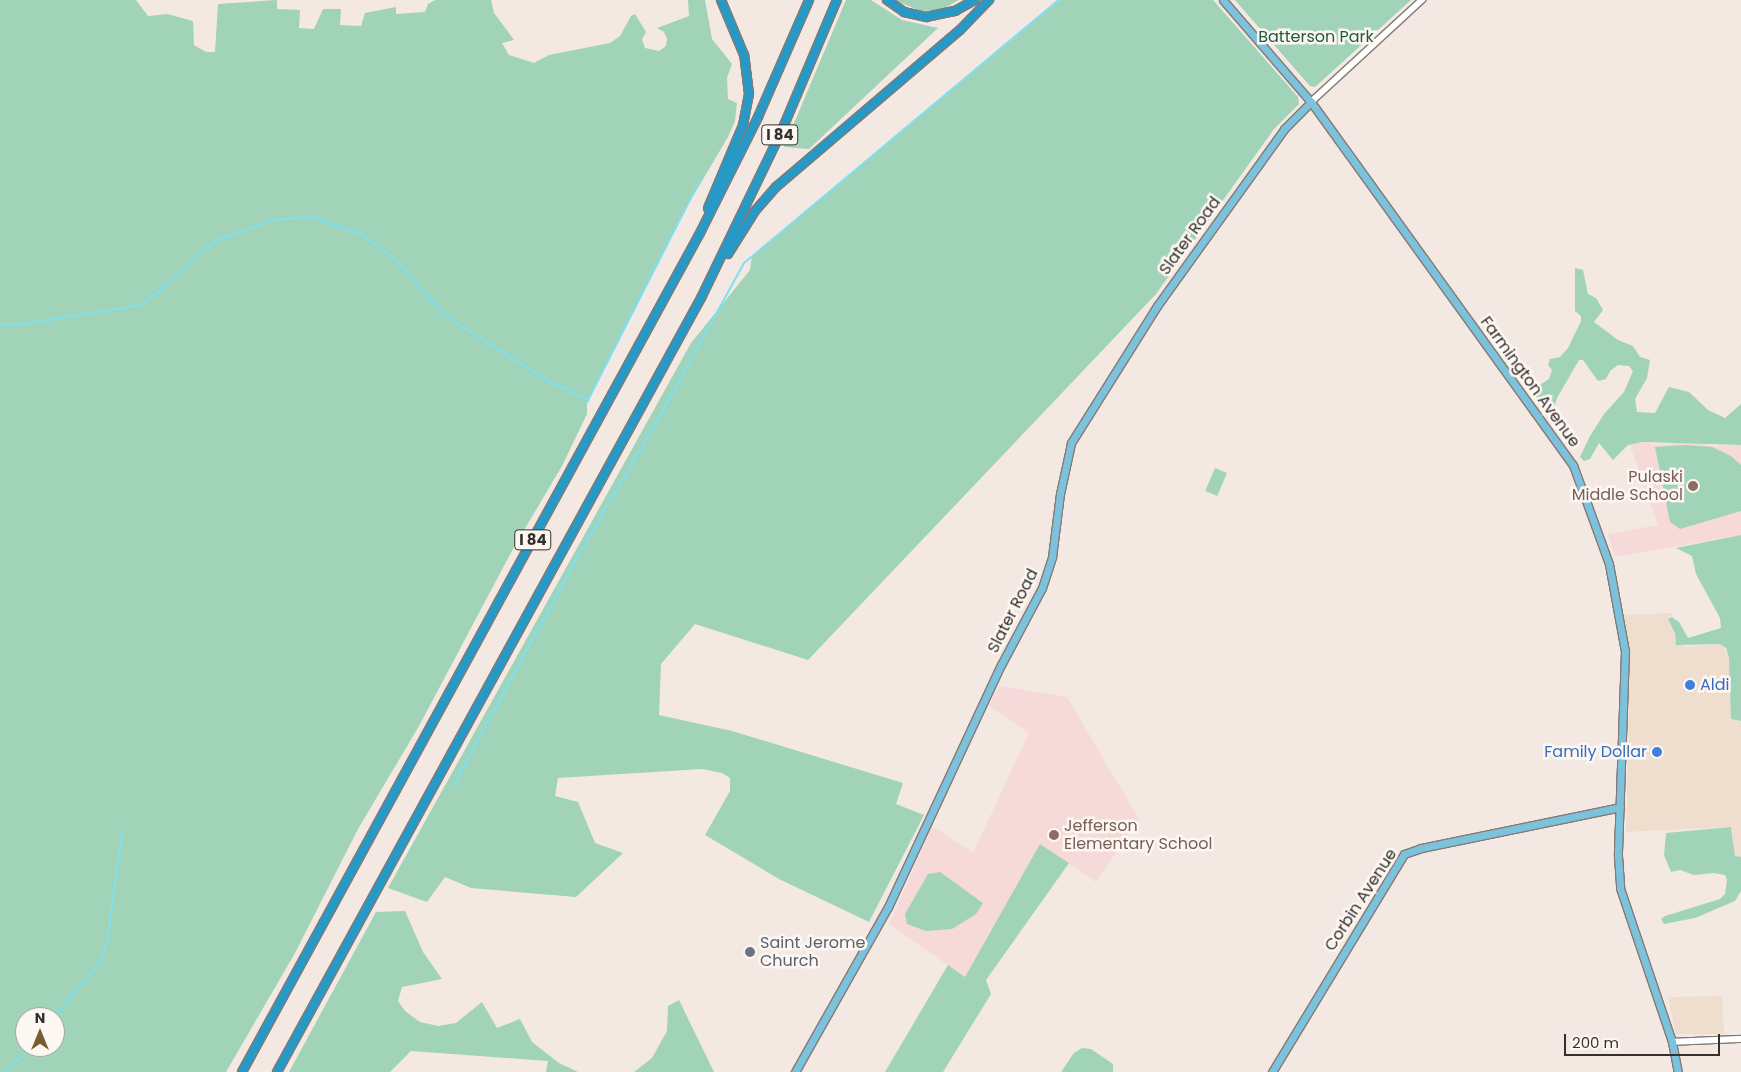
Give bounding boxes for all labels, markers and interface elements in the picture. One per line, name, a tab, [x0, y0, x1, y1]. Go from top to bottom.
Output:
park label: Batterson Park	[1258, 27, 1374, 47]
road number: I 84	[761, 122, 799, 148]
street label: Slater Road	[1155, 193, 1225, 279]
street label: Farmington Avenue	[1476, 313, 1584, 451]
place label: Pulaski Middle School	[1572, 467, 1683, 505]
marker: Pulaski Middle School	[1687, 480, 1699, 492]
road number: I 84	[514, 528, 552, 552]
street label: Slater Road	[984, 566, 1042, 656]
place label: Aldi	[1700, 675, 1729, 695]
marker: Aldi	[1684, 679, 1696, 691]
place label: Family Dollar	[1544, 742, 1647, 762]
marker: Family Dollar	[1651, 746, 1663, 758]
place label: Jefferson Elementary School	[1064, 816, 1212, 854]
marker: Jefferson Elementary School	[1048, 829, 1060, 841]
street label: Corbin Avenue	[1321, 845, 1401, 955]
place label: Saint Jerome Church	[760, 933, 865, 971]
marker: Saint Jerome Church	[744, 946, 756, 958]
north arrow	[15, 1007, 65, 1057]
text: N	[35, 1008, 45, 1028]
scale bar	[1566, 1024, 1722, 1056]
text: 200 m	[1572, 1032, 1619, 1053]

